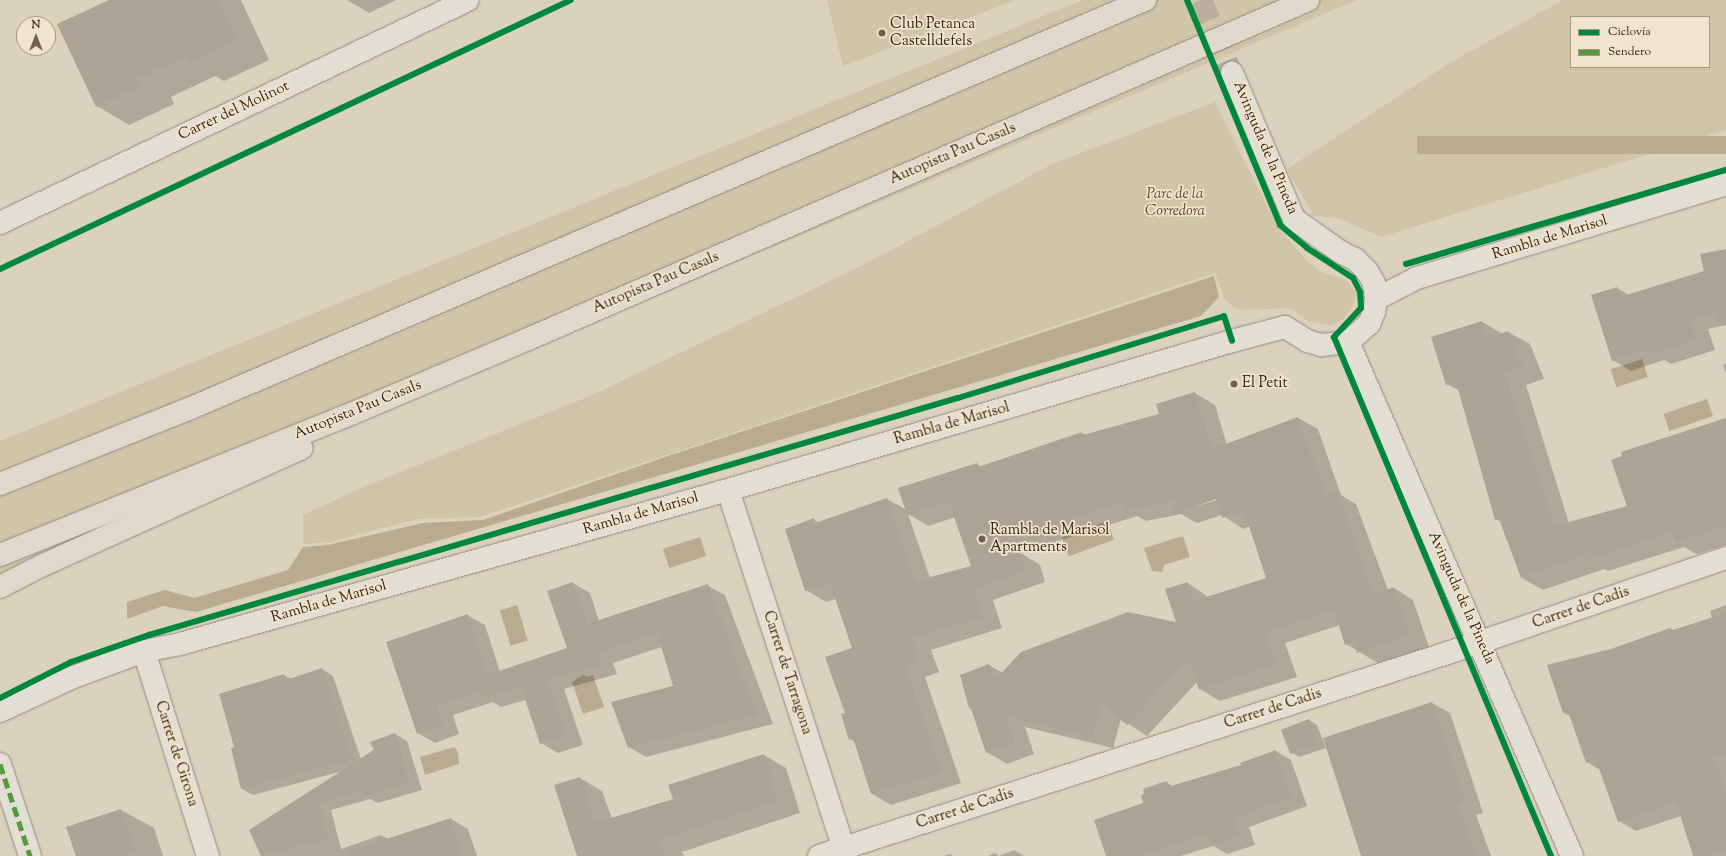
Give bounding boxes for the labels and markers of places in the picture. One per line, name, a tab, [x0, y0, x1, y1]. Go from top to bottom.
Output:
place label: Club Petanca Castelldefels	[890, 15, 975, 50]
marker: Club Petanca Castelldefels	[877, 28, 887, 38]
place label: El Petit	[1242, 375, 1288, 393]
marker: El Petit	[1229, 379, 1239, 389]
place label: Rambla de Marisol Apartments	[990, 521, 1109, 556]
marker: Rambla de Marisol Apartments	[977, 534, 987, 544]

